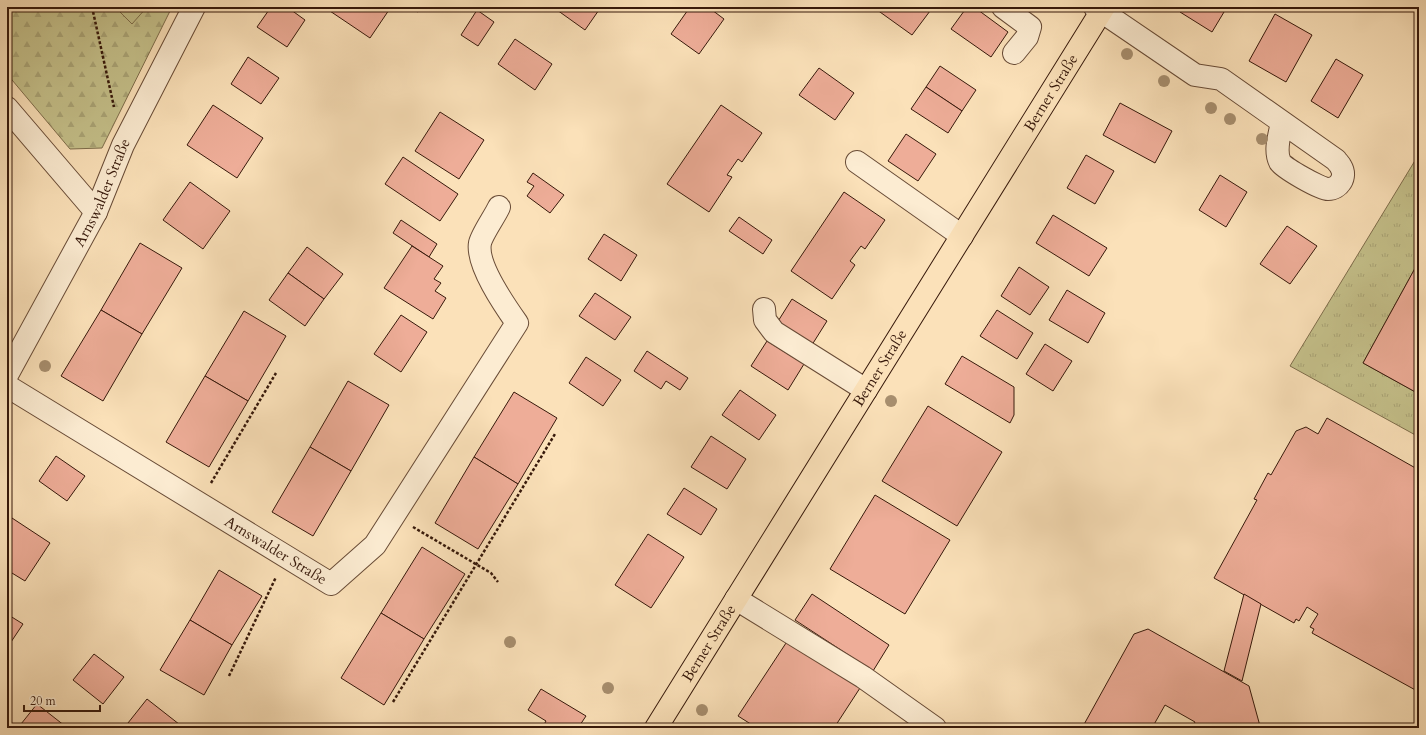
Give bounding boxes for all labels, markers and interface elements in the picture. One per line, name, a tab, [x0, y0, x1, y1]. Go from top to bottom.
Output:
street label: Berner Straße	[1019, 50, 1082, 135]
street label: Arnswalder Straße	[69, 135, 135, 250]
street label: Berner Straße	[848, 325, 911, 410]
street label: Arnswalder Straße	[221, 511, 331, 589]
street label: Berner Straße	[677, 601, 740, 685]
scale bar	[24, 687, 100, 713]
text: 20 m	[30, 693, 57, 709]

